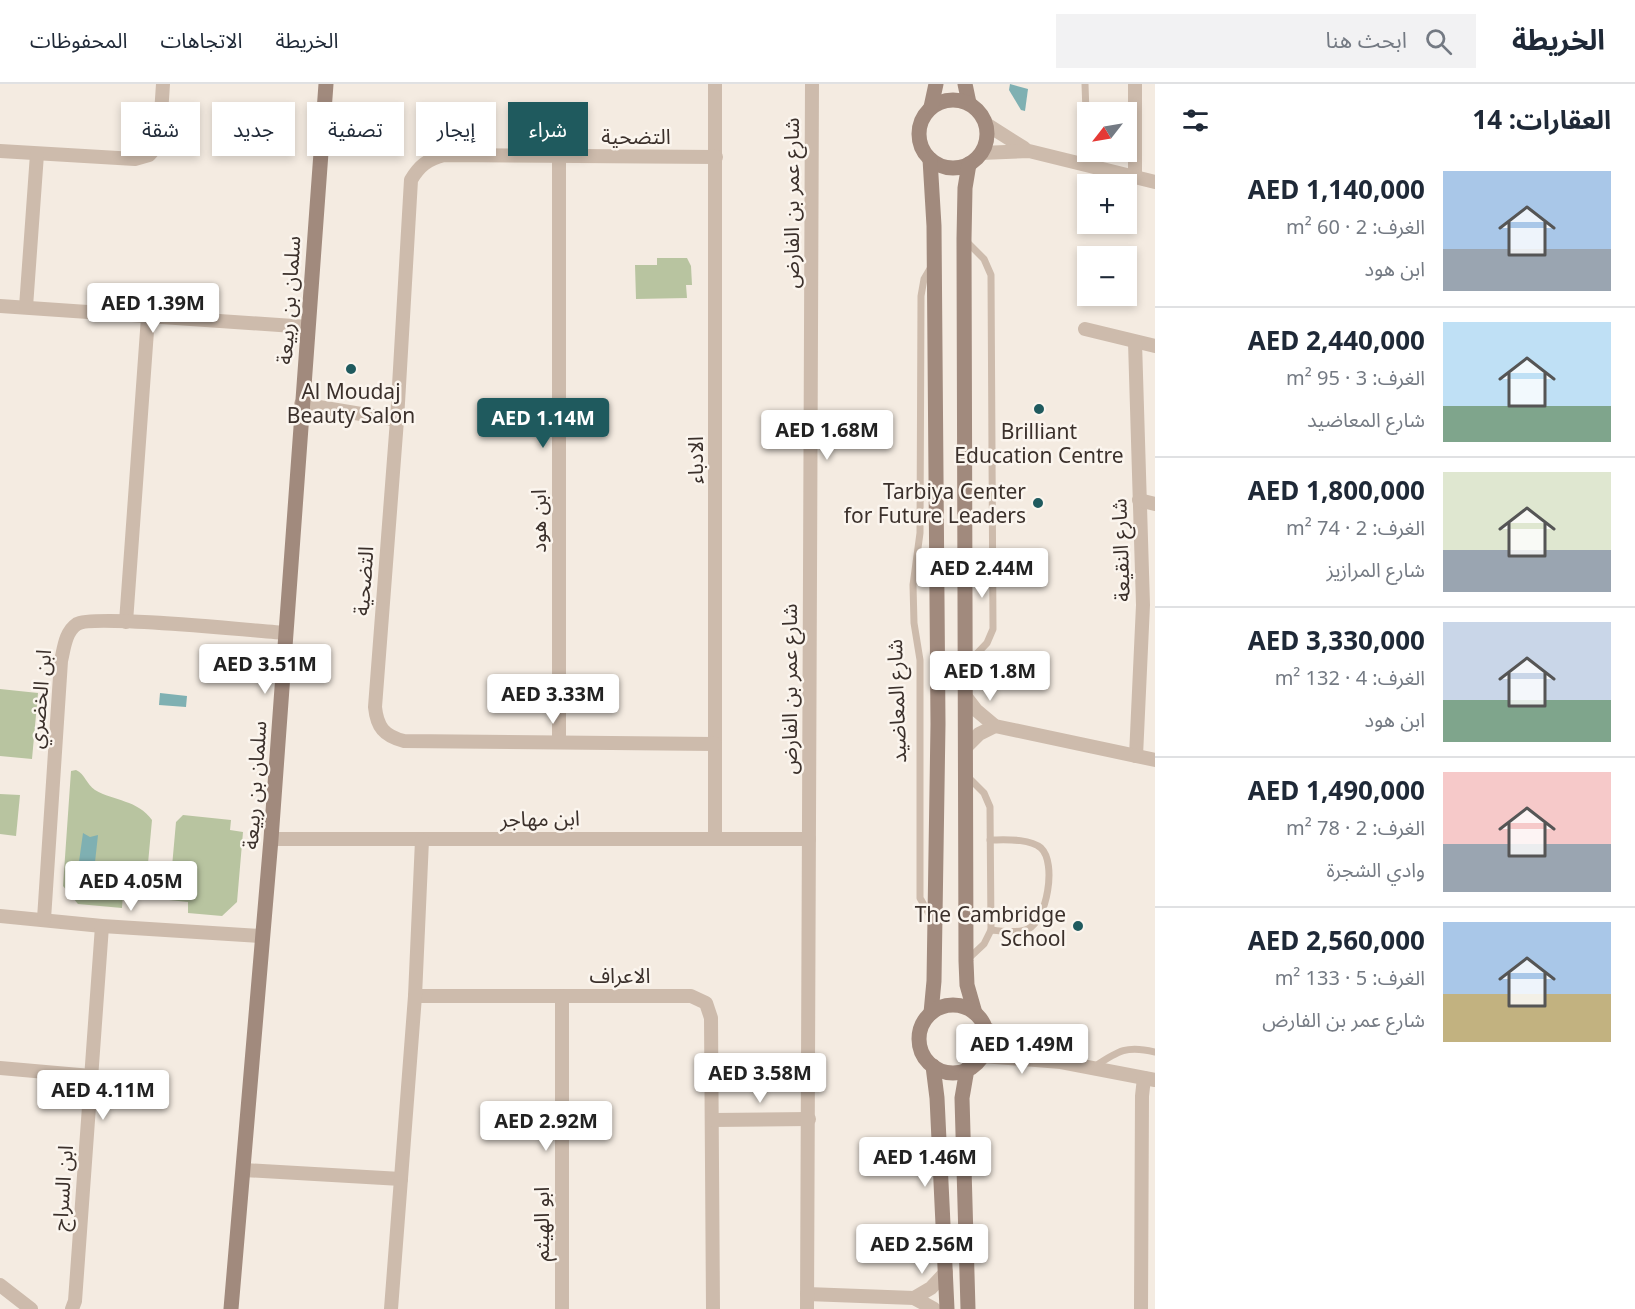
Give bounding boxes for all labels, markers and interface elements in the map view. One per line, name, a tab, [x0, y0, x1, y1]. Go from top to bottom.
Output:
search box	[1056, 14, 1476, 68]
text: الخريطة	[1512, 20, 1605, 58]
text: ابحث هنا	[1325, 24, 1407, 54]
icon: search	[1422, 25, 1455, 58]
text: المحفوظات	[30, 26, 127, 54]
text: الاتجاهات	[160, 26, 242, 54]
text: الخريطة	[275, 26, 338, 54]
text: العقارات: 14	[1472, 101, 1611, 137]
chip: شقة	[121, 102, 200, 156]
chip: جديد	[212, 102, 295, 156]
chip: تصفية	[307, 102, 404, 156]
chip: إيجار	[416, 102, 496, 156]
chip: شراء	[508, 102, 588, 156]
north arrow	[1077, 102, 1137, 162]
map controls	[1077, 102, 1137, 306]
icon: filters	[1179, 104, 1212, 137]
street label: شارع عمر بن الفارض	[777, 118, 807, 288]
street label: التضحية	[601, 122, 671, 150]
text: AED 1,140,000	[1248, 171, 1425, 207]
button: +	[1077, 174, 1137, 234]
icon: home	[1491, 195, 1563, 267]
text: الغرف: 2 · 60 m²	[1286, 213, 1425, 240]
street label: سلمان بن ربيعة	[270, 235, 306, 365]
button: −	[1077, 246, 1137, 306]
text: ابن هود	[1365, 255, 1425, 282]
pin: AED 1.39M	[84, 283, 222, 334]
text: AED 1.39M	[101, 289, 205, 316]
text: AED 2,440,000	[1248, 322, 1425, 358]
icon: home	[1491, 346, 1563, 418]
marker: Al Moudaj Beauty Salon	[344, 362, 358, 376]
text: الغرف: 3 · 95 m²	[1286, 364, 1425, 391]
place label: Al Moudaj Beauty Salon	[287, 377, 415, 429]
pin: AED 1.14M	[474, 398, 612, 449]
marker: Brilliant Education Centre	[1032, 402, 1046, 416]
text: AED 1.14M	[491, 404, 595, 431]
text: شارع المعاضيد	[1307, 406, 1425, 433]
pin: AED 1.68M	[758, 410, 896, 461]
text: AED 1.68M	[775, 416, 879, 443]
place label: Brilliant Education Centre	[954, 417, 1124, 469]
street label: الادباء	[681, 436, 709, 484]
text: AED 1,800,000	[1248, 472, 1425, 508]
place label: Tarbiya Center for Future Leaders	[844, 477, 1026, 529]
street label: ابن هود	[524, 489, 552, 553]
marker: Tarbiya Center for Future Leaders	[1031, 496, 1045, 510]
icon: home	[1491, 496, 1563, 568]
street label: شارع النقيعة	[1104, 498, 1138, 602]
text: الغرف: 2 · 74 m²	[1286, 514, 1425, 541]
street label: التضحية	[347, 545, 379, 617]
pin: AED 2.44M	[913, 548, 1051, 599]
text: AED 2.44M	[930, 554, 1034, 581]
text: شارع المرازيز	[1326, 556, 1425, 583]
street label: شارع عمر بن الفارض	[775, 604, 805, 774]
text: AED 3,330,000	[1248, 622, 1425, 658]
street label: شارع المعاضيد	[880, 638, 914, 763]
pin: AED 3.51M	[196, 644, 334, 695]
icon: home	[1491, 646, 1563, 718]
street label: ابن الخضري	[21, 648, 60, 750]
text: AED 3.51M	[213, 650, 317, 677]
pin: AED 1.8M	[928, 651, 1052, 702]
text: AED 1.8M	[944, 657, 1036, 684]
text: الغرف: 4 · 132 m²	[1275, 664, 1425, 691]
pin: AED 3.33M	[484, 674, 622, 725]
text: AED 3.33M	[501, 680, 605, 707]
text: ابن هود	[1365, 706, 1425, 733]
street label: سلمان بن ربيعة	[236, 720, 272, 850]
text: AED 1,490,000	[1248, 772, 1425, 808]
icon: home	[1491, 796, 1563, 868]
street label: ابن مهاجر	[499, 803, 580, 833]
text: الغرف: 2 · 78 m²	[1286, 814, 1425, 841]
text: وادي الشجرة	[1326, 856, 1425, 883]
pin: AED 4.05M	[62, 861, 200, 912]
text: AED 4.05M	[79, 867, 183, 894]
place label: The Cambridge School	[915, 900, 1066, 952]
marker: The Cambridge School	[1071, 919, 1085, 933]
text: AED 2,560,000	[1248, 922, 1425, 958]
icon: home	[1491, 946, 1563, 1018]
street label: الاعراف	[589, 961, 651, 989]
text: الغرف: 5 · 133 m²	[1275, 964, 1425, 991]
text: شارع عمر بن الفارض	[1262, 1006, 1425, 1033]
pin: AED 1.49M	[953, 1024, 1091, 1075]
text: AED 1.49M	[970, 1030, 1074, 1057]
pin: AED 3.58M	[691, 1053, 829, 1104]
text: AED 3.58M	[708, 1059, 812, 1086]
pin: AED 4.11M	[34, 1070, 172, 1121]
text: AED 4.11M	[51, 1076, 155, 1103]
pin: AED 2.92M	[477, 1101, 615, 1152]
text: AED 2.92M	[494, 1107, 598, 1134]
pin: AED 1.46M	[856, 1137, 994, 1188]
text: AED 1.46M	[873, 1143, 977, 1170]
street label: ابن السراج	[45, 1144, 81, 1232]
street label: ابو الهيثم	[527, 1187, 557, 1261]
pin: AED 2.56M	[853, 1224, 991, 1275]
text: AED 2.56M	[870, 1230, 974, 1257]

